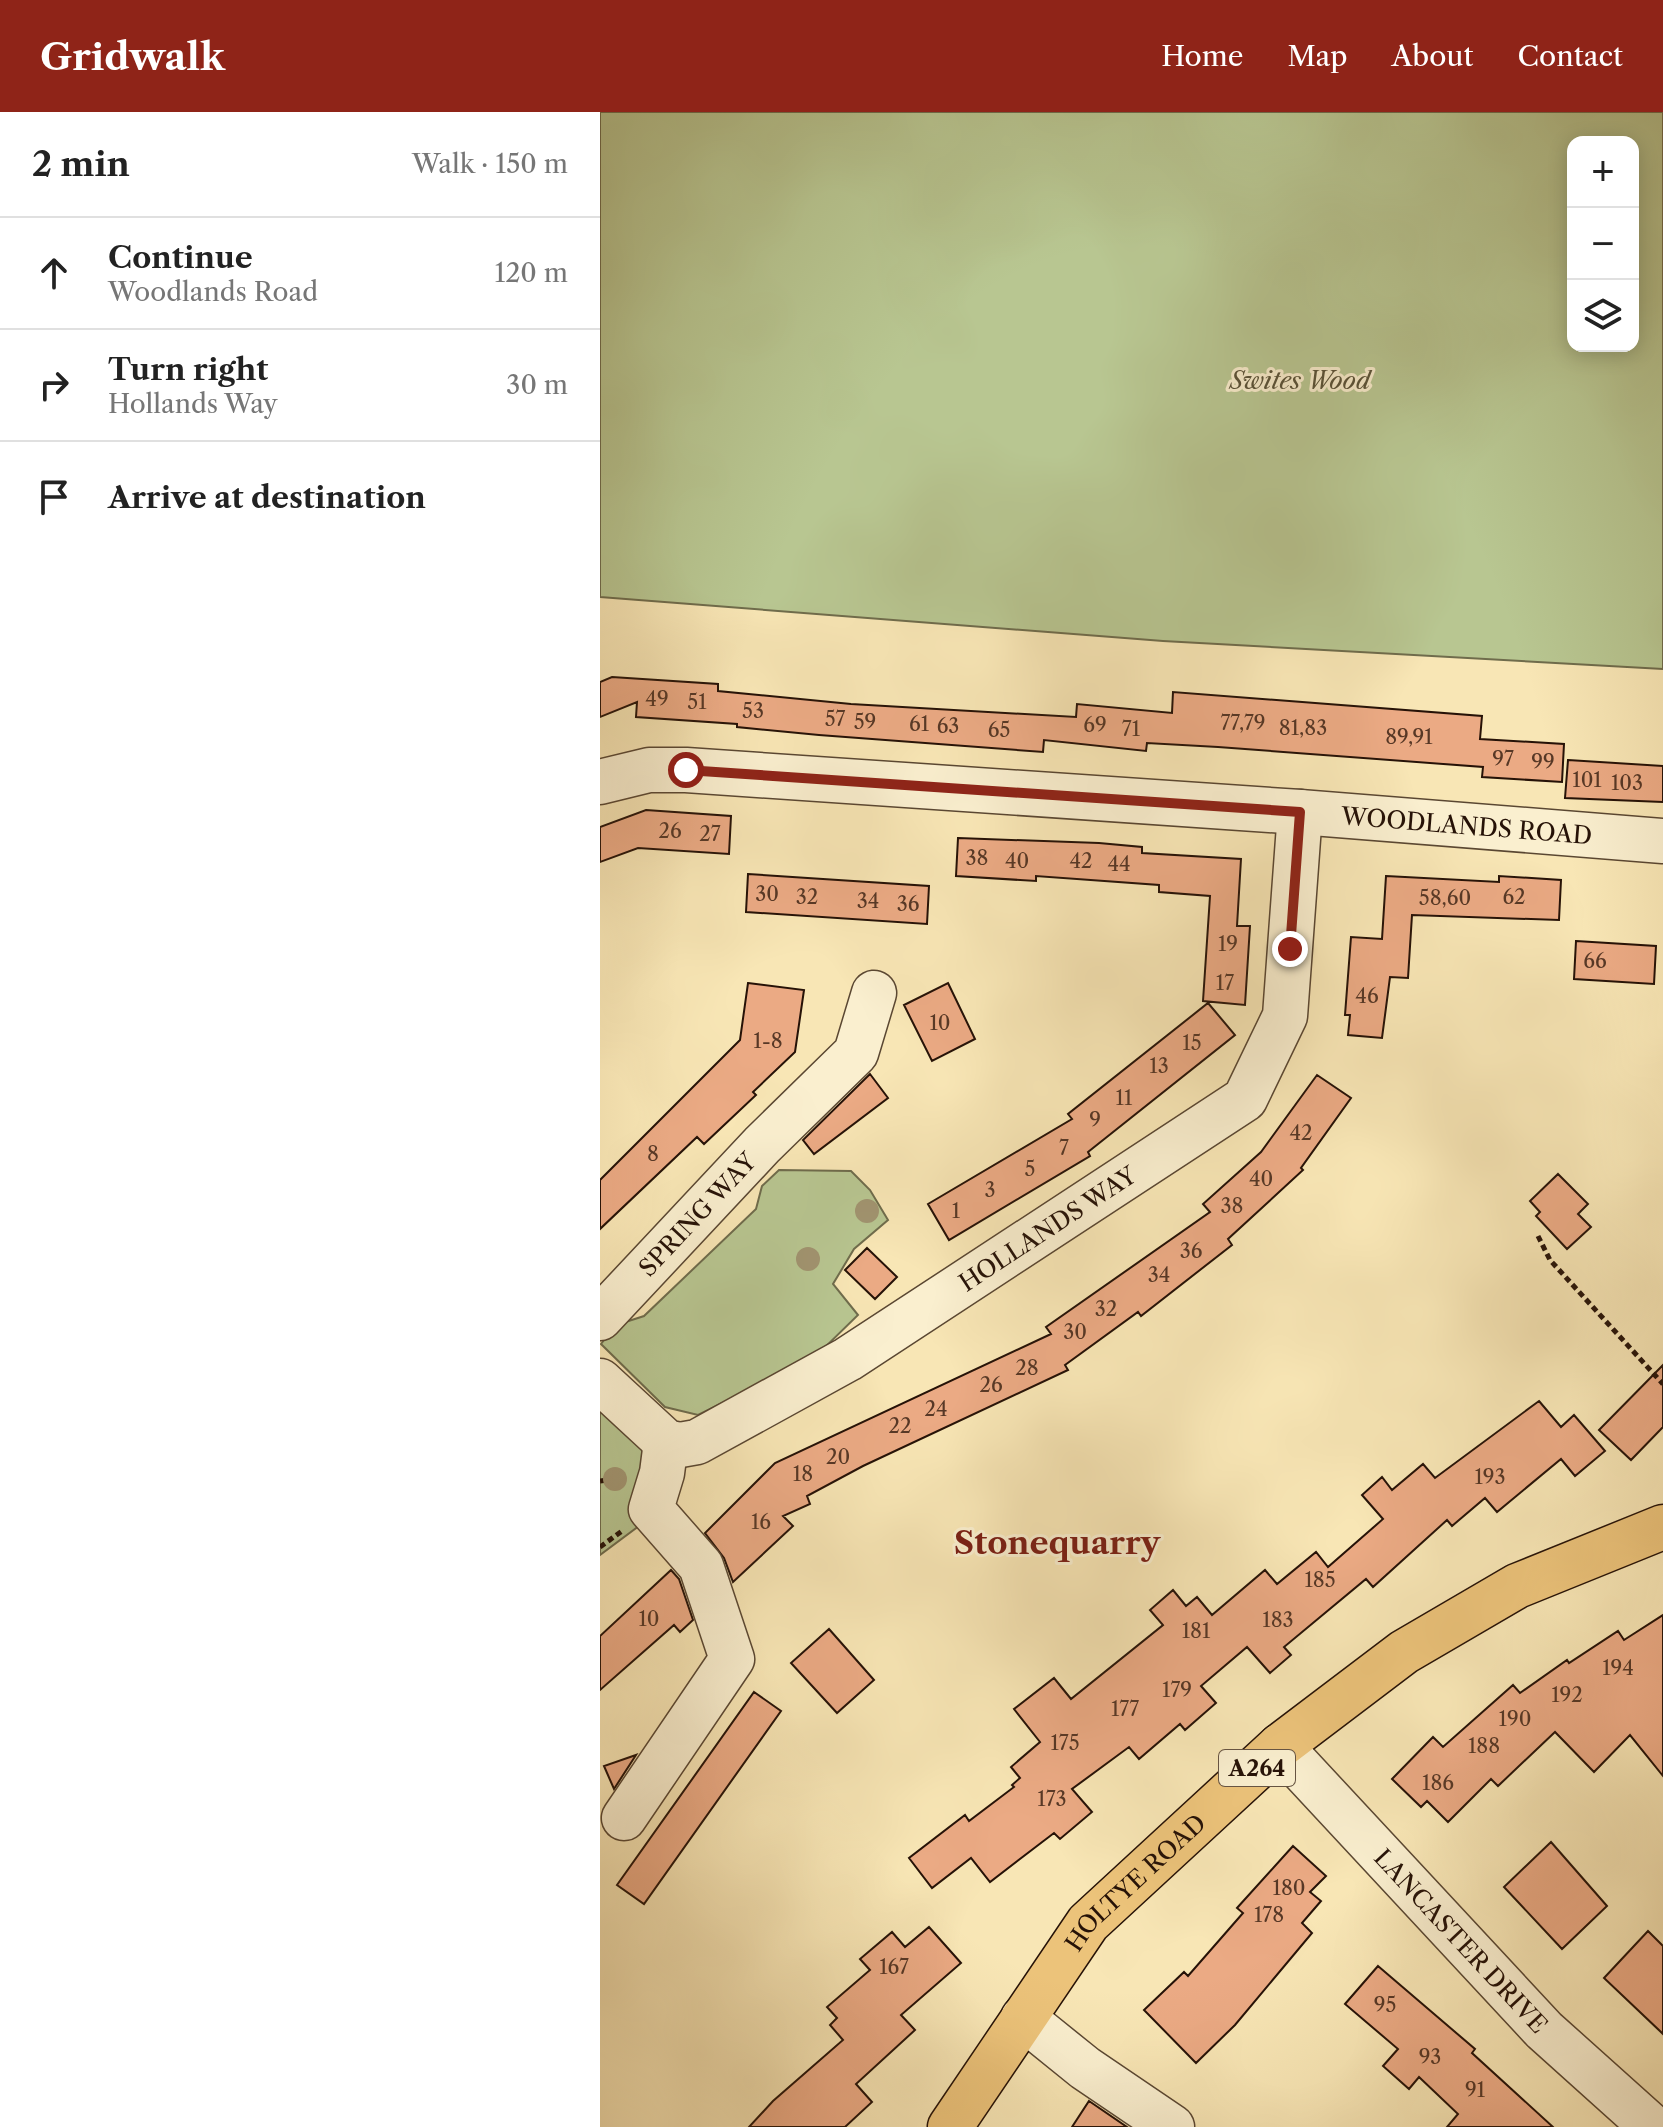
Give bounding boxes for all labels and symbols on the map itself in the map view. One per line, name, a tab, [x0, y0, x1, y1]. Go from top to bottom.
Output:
park label: Swites Wood	[1228, 366, 1373, 395]
house number: 49	[645, 687, 669, 711]
house number: 51	[687, 690, 707, 714]
house number: 53	[742, 699, 764, 723]
house number: 57	[825, 707, 846, 731]
house number: 59	[854, 710, 876, 734]
house number: 77,79	[1220, 711, 1266, 735]
house number: 61	[909, 712, 930, 736]
house number: 69	[1083, 713, 1107, 737]
house number: 63	[937, 714, 959, 738]
house number: 81,83	[1279, 716, 1327, 740]
house number: 71	[1122, 717, 1141, 741]
house number: 65	[988, 718, 1010, 742]
house number: 89,91	[1385, 725, 1433, 749]
house number: 97	[1492, 747, 1514, 771]
house number: 99	[1531, 750, 1555, 774]
route start	[668, 752, 704, 788]
house number: 101	[1572, 768, 1602, 792]
house number: 103	[1611, 771, 1643, 795]
street label: WOODLANDS ROAD	[1339, 801, 1593, 850]
house number: 26	[658, 819, 682, 843]
house number: 27	[699, 822, 721, 846]
house number: 38	[966, 846, 988, 870]
house number: 40	[1005, 849, 1029, 873]
house number: 42	[1069, 849, 1093, 873]
house number: 44	[1107, 852, 1131, 876]
house number: 30	[755, 882, 779, 906]
house number: 32	[796, 885, 818, 909]
house number: 62	[1502, 885, 1526, 909]
house number: 58,60	[1419, 886, 1471, 910]
house number: 34	[857, 889, 879, 913]
house number: 36	[897, 892, 919, 916]
route end	[1272, 931, 1308, 967]
house number: 19	[1218, 932, 1238, 956]
house number: 66	[1583, 949, 1607, 973]
house number: 17	[1216, 971, 1234, 995]
house number: 46	[1355, 984, 1379, 1008]
house number: 10	[929, 1011, 951, 1035]
house number: 1-8	[753, 1029, 783, 1053]
house number: 15	[1182, 1031, 1202, 1055]
house number: 13	[1149, 1054, 1169, 1078]
house number: 11	[1116, 1086, 1133, 1110]
house number: 9	[1089, 1108, 1101, 1132]
house number: 42	[1289, 1121, 1313, 1145]
house number: 7	[1059, 1136, 1069, 1160]
house number: 8	[647, 1142, 659, 1166]
street label: SPRING WAY	[632, 1146, 763, 1282]
house number: 5	[1025, 1157, 1035, 1181]
street label: HOLLANDS WAY	[953, 1159, 1142, 1297]
house number: 40	[1249, 1167, 1273, 1191]
house number: 3	[984, 1178, 996, 1202]
house number: 38	[1221, 1194, 1243, 1218]
house number: 1	[952, 1199, 961, 1223]
house number: 36	[1180, 1239, 1202, 1263]
house number: 34	[1148, 1263, 1170, 1287]
house number: 32	[1095, 1297, 1117, 1321]
house number: 30	[1063, 1320, 1087, 1344]
house number: 28	[1015, 1356, 1039, 1380]
house number: 26	[979, 1373, 1003, 1397]
house number: 24	[924, 1397, 948, 1421]
house number: 22	[889, 1414, 912, 1438]
house number: 20	[826, 1445, 850, 1469]
house number: 18	[793, 1462, 813, 1486]
house number: 193	[1474, 1465, 1506, 1489]
house number: 16	[751, 1510, 771, 1534]
district label: Stonequarry	[954, 1523, 1162, 1562]
house number: 185	[1304, 1568, 1336, 1592]
house number: 10	[638, 1607, 660, 1631]
house number: 183	[1262, 1608, 1294, 1632]
house number: 181	[1182, 1619, 1211, 1643]
house number: 194	[1602, 1656, 1634, 1680]
house number: 179	[1162, 1678, 1192, 1702]
house number: 192	[1551, 1683, 1583, 1707]
house number: 177	[1111, 1697, 1139, 1721]
house number: 190	[1499, 1707, 1531, 1731]
house number: 175	[1050, 1731, 1080, 1755]
house number: 188	[1468, 1734, 1500, 1758]
road number: A264	[1219, 1750, 1295, 1786]
house number: 186	[1422, 1771, 1454, 1795]
house number: 173	[1037, 1787, 1067, 1811]
street label: HOLTYE ROAD	[1059, 1808, 1211, 1957]
street label: LANCASTER DRIVE	[1368, 1843, 1554, 2039]
house number: 180	[1273, 1876, 1305, 1900]
house number: 178	[1254, 1903, 1284, 1927]
house number: 167	[879, 1955, 909, 1979]
house number: 95	[1374, 1993, 1396, 2017]
house number: 93	[1419, 2045, 1441, 2069]
house number: 91	[1465, 2078, 1486, 2102]

